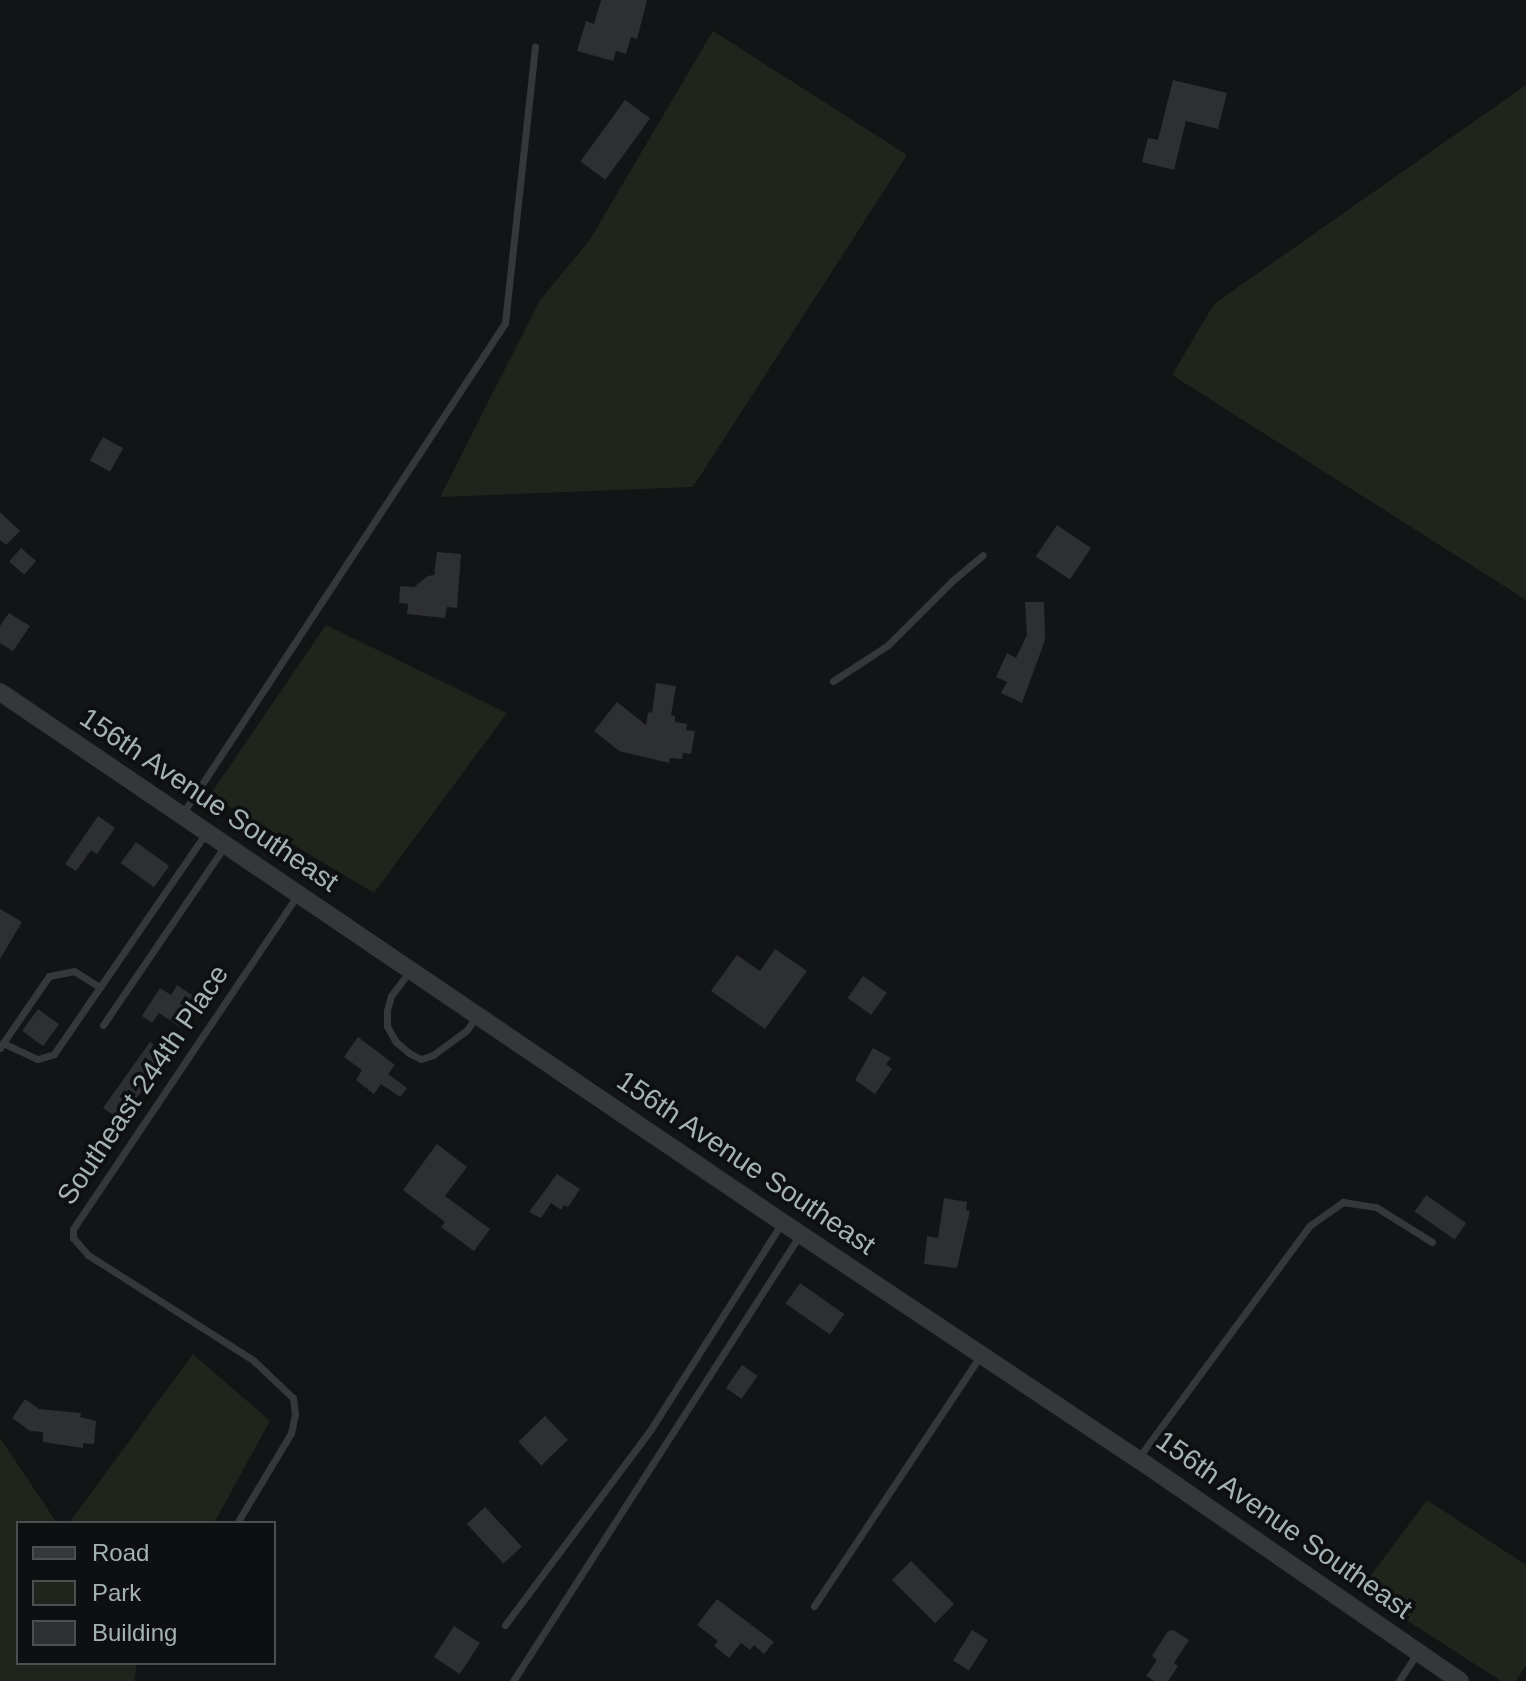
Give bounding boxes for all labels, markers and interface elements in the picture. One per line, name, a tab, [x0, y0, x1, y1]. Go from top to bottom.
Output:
street label: 156th Avenue Southeast	[73, 700, 345, 900]
street label: Southeast 244th Place	[50, 959, 236, 1211]
street label: 156th Avenue Southeast	[610, 1063, 882, 1263]
street label: 156th Avenue Southeast	[1149, 1423, 1419, 1627]
legend	[16, 1521, 276, 1665]
text: Road	[92, 1539, 149, 1566]
text: Park	[92, 1579, 141, 1606]
text: Building	[92, 1619, 177, 1646]

